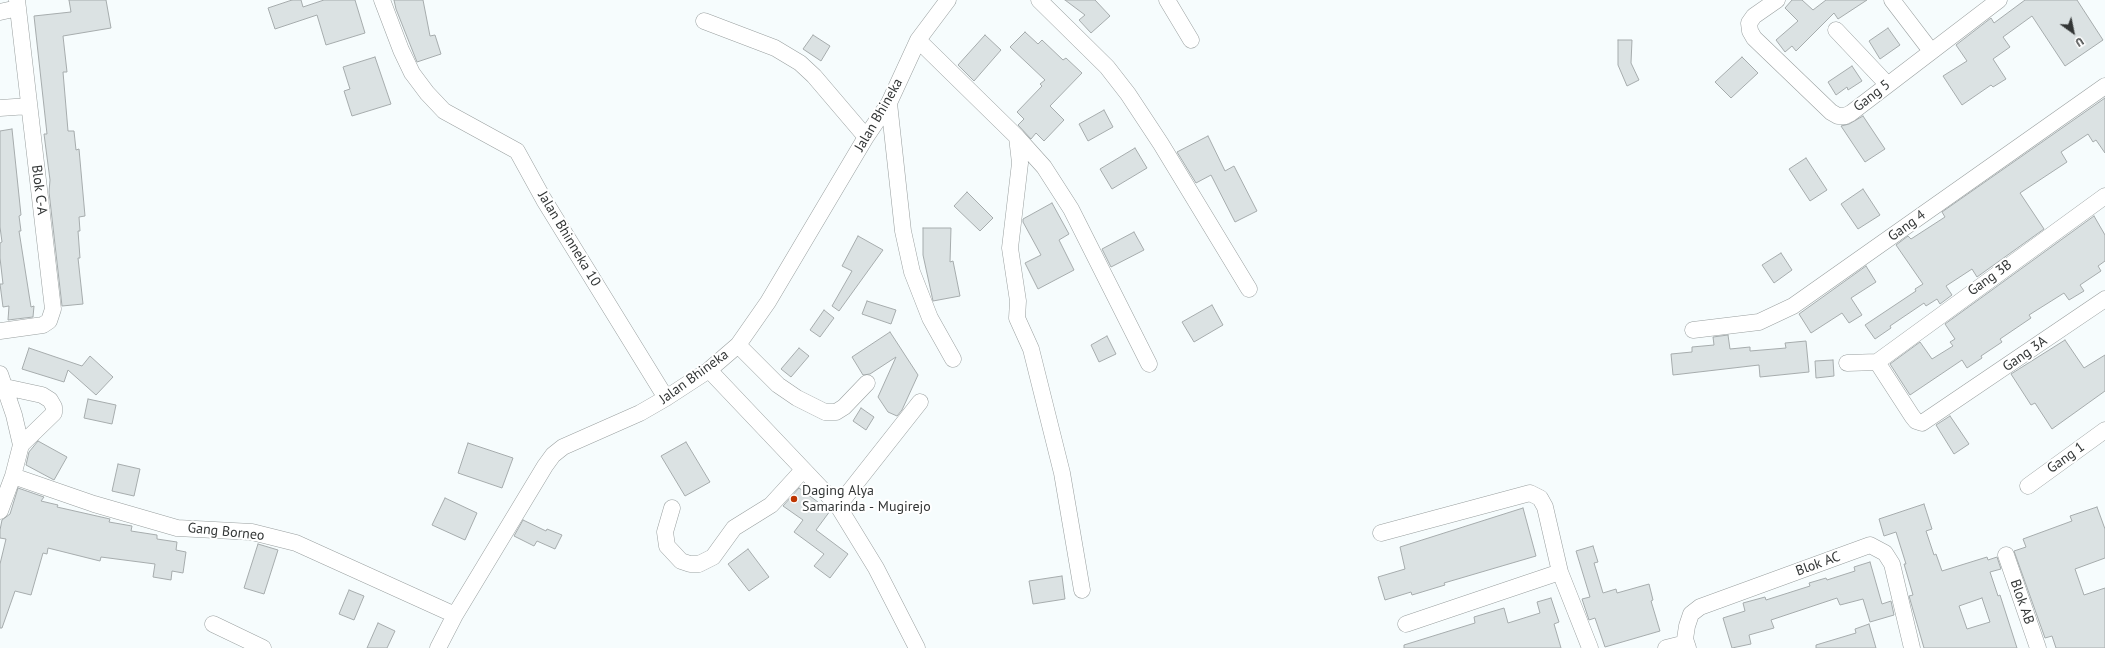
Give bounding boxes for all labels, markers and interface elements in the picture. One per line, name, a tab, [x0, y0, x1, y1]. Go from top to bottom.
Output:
north arrow	[2053, 12, 2093, 52]
text: U	[2073, 34, 2086, 50]
street label: Jalan Bhineka	[851, 76, 907, 154]
street label: Gang 5	[1850, 76, 1894, 116]
street label: Blok C-A	[28, 164, 50, 216]
street label: Jalan Bhinneka 10	[534, 188, 604, 290]
street label: Gang 4	[1885, 207, 1929, 245]
street label: Gang 3B	[1965, 256, 2015, 300]
street label: Gang 3A	[2000, 333, 2050, 375]
street label: Jalan Bhineka	[656, 346, 732, 408]
street label: Gang 1	[2044, 439, 2088, 477]
place label: Daging Alya Samarinda - Mugirejo	[802, 483, 931, 516]
marker: Daging Alya Samarinda - Mugirejo	[789, 494, 799, 504]
street label: Gang Borneo	[187, 520, 265, 544]
street label: Blok AC	[1793, 548, 1843, 580]
street label: Blok AB	[2006, 577, 2038, 627]

